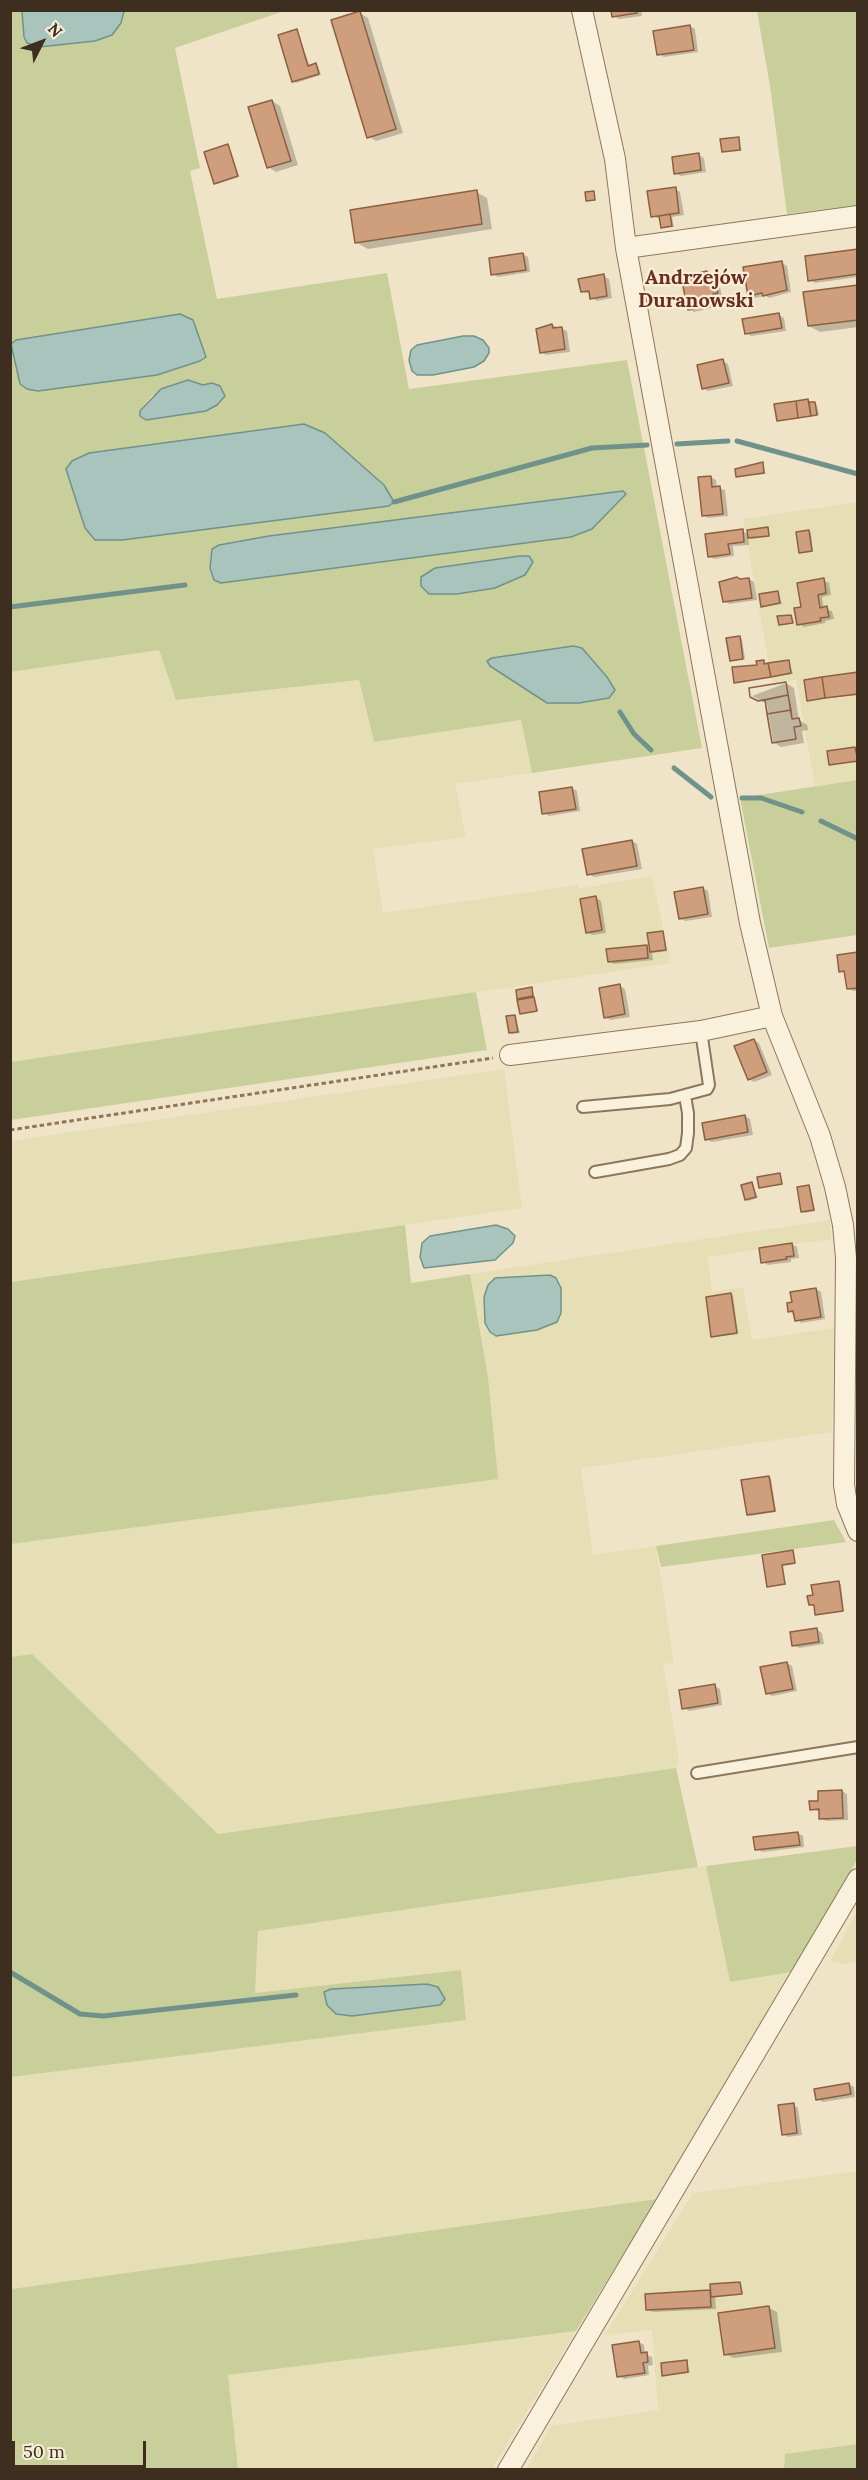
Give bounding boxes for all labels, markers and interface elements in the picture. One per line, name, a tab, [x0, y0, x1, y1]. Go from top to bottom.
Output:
north arrow	[12, 12, 72, 72]
text: N	[44, 19, 67, 41]
district label: Andrzejów Duranowski	[638, 266, 754, 313]
scale bar	[15, 2429, 148, 2467]
text: 50 m	[23, 2440, 65, 2463]

